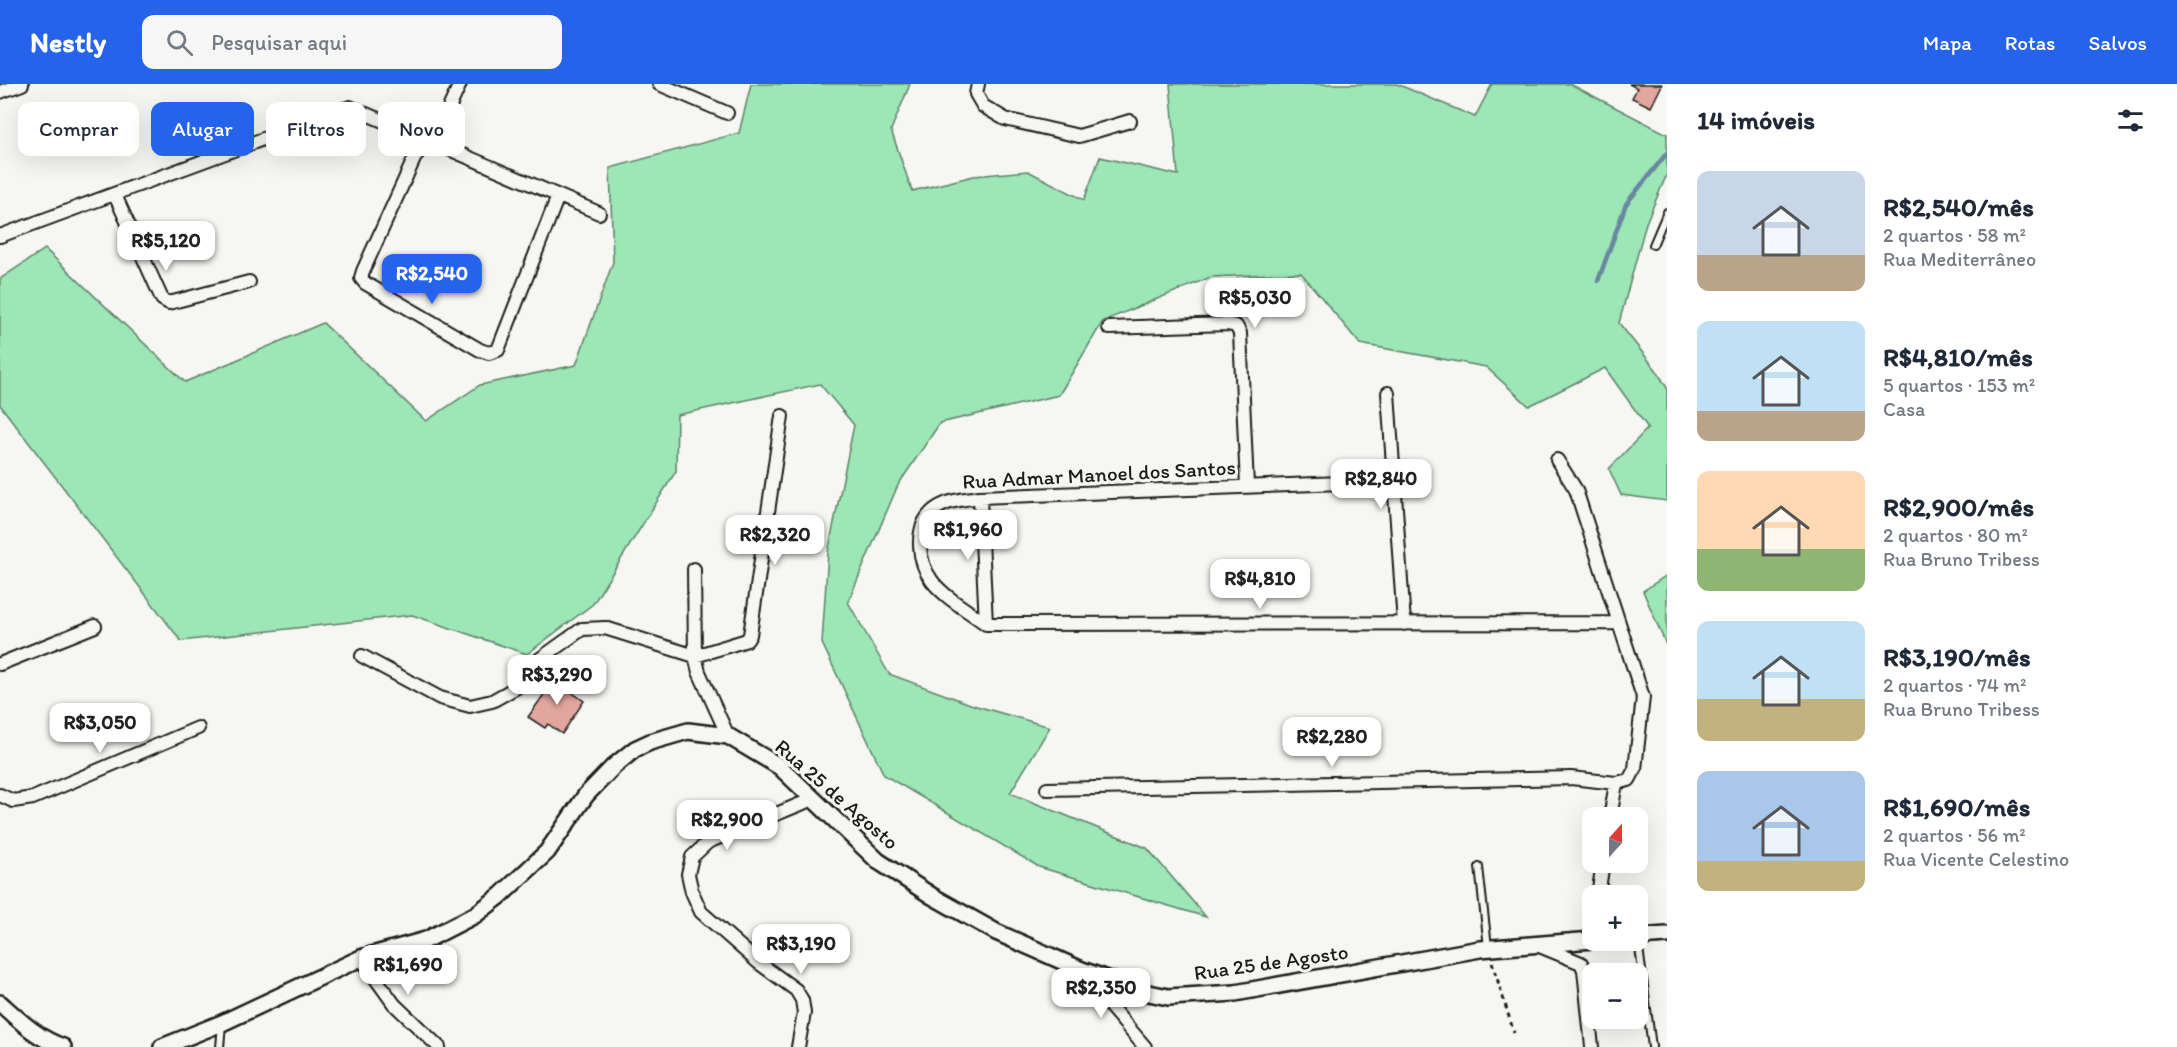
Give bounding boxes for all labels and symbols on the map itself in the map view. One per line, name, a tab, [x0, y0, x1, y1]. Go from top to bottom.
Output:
pin: R$5,120	[111, 221, 221, 272]
pin: R$2,540	[377, 254, 487, 305]
pin: R$5,030	[1200, 278, 1310, 329]
street label: Rua Admar Manoel dos Santos	[962, 454, 1236, 494]
pin: R$2,840	[1326, 459, 1436, 510]
pin: R$1,960	[913, 510, 1023, 561]
pin: R$2,320	[720, 515, 830, 566]
pin: R$4,810	[1205, 559, 1315, 610]
pin: R$3,290	[502, 655, 612, 706]
pin: R$3,050	[45, 703, 155, 754]
pin: R$2,280	[1277, 717, 1387, 768]
street label: Rua 25 de Agosto	[770, 734, 904, 854]
pin: R$2,900	[672, 800, 782, 851]
north arrow	[1582, 807, 1648, 873]
pin: R$3,190	[746, 924, 856, 975]
street label: Rua 25 de Agosto	[1192, 939, 1350, 985]
pin: R$1,690	[353, 945, 463, 996]
pin: R$2,350	[1046, 968, 1156, 1019]

